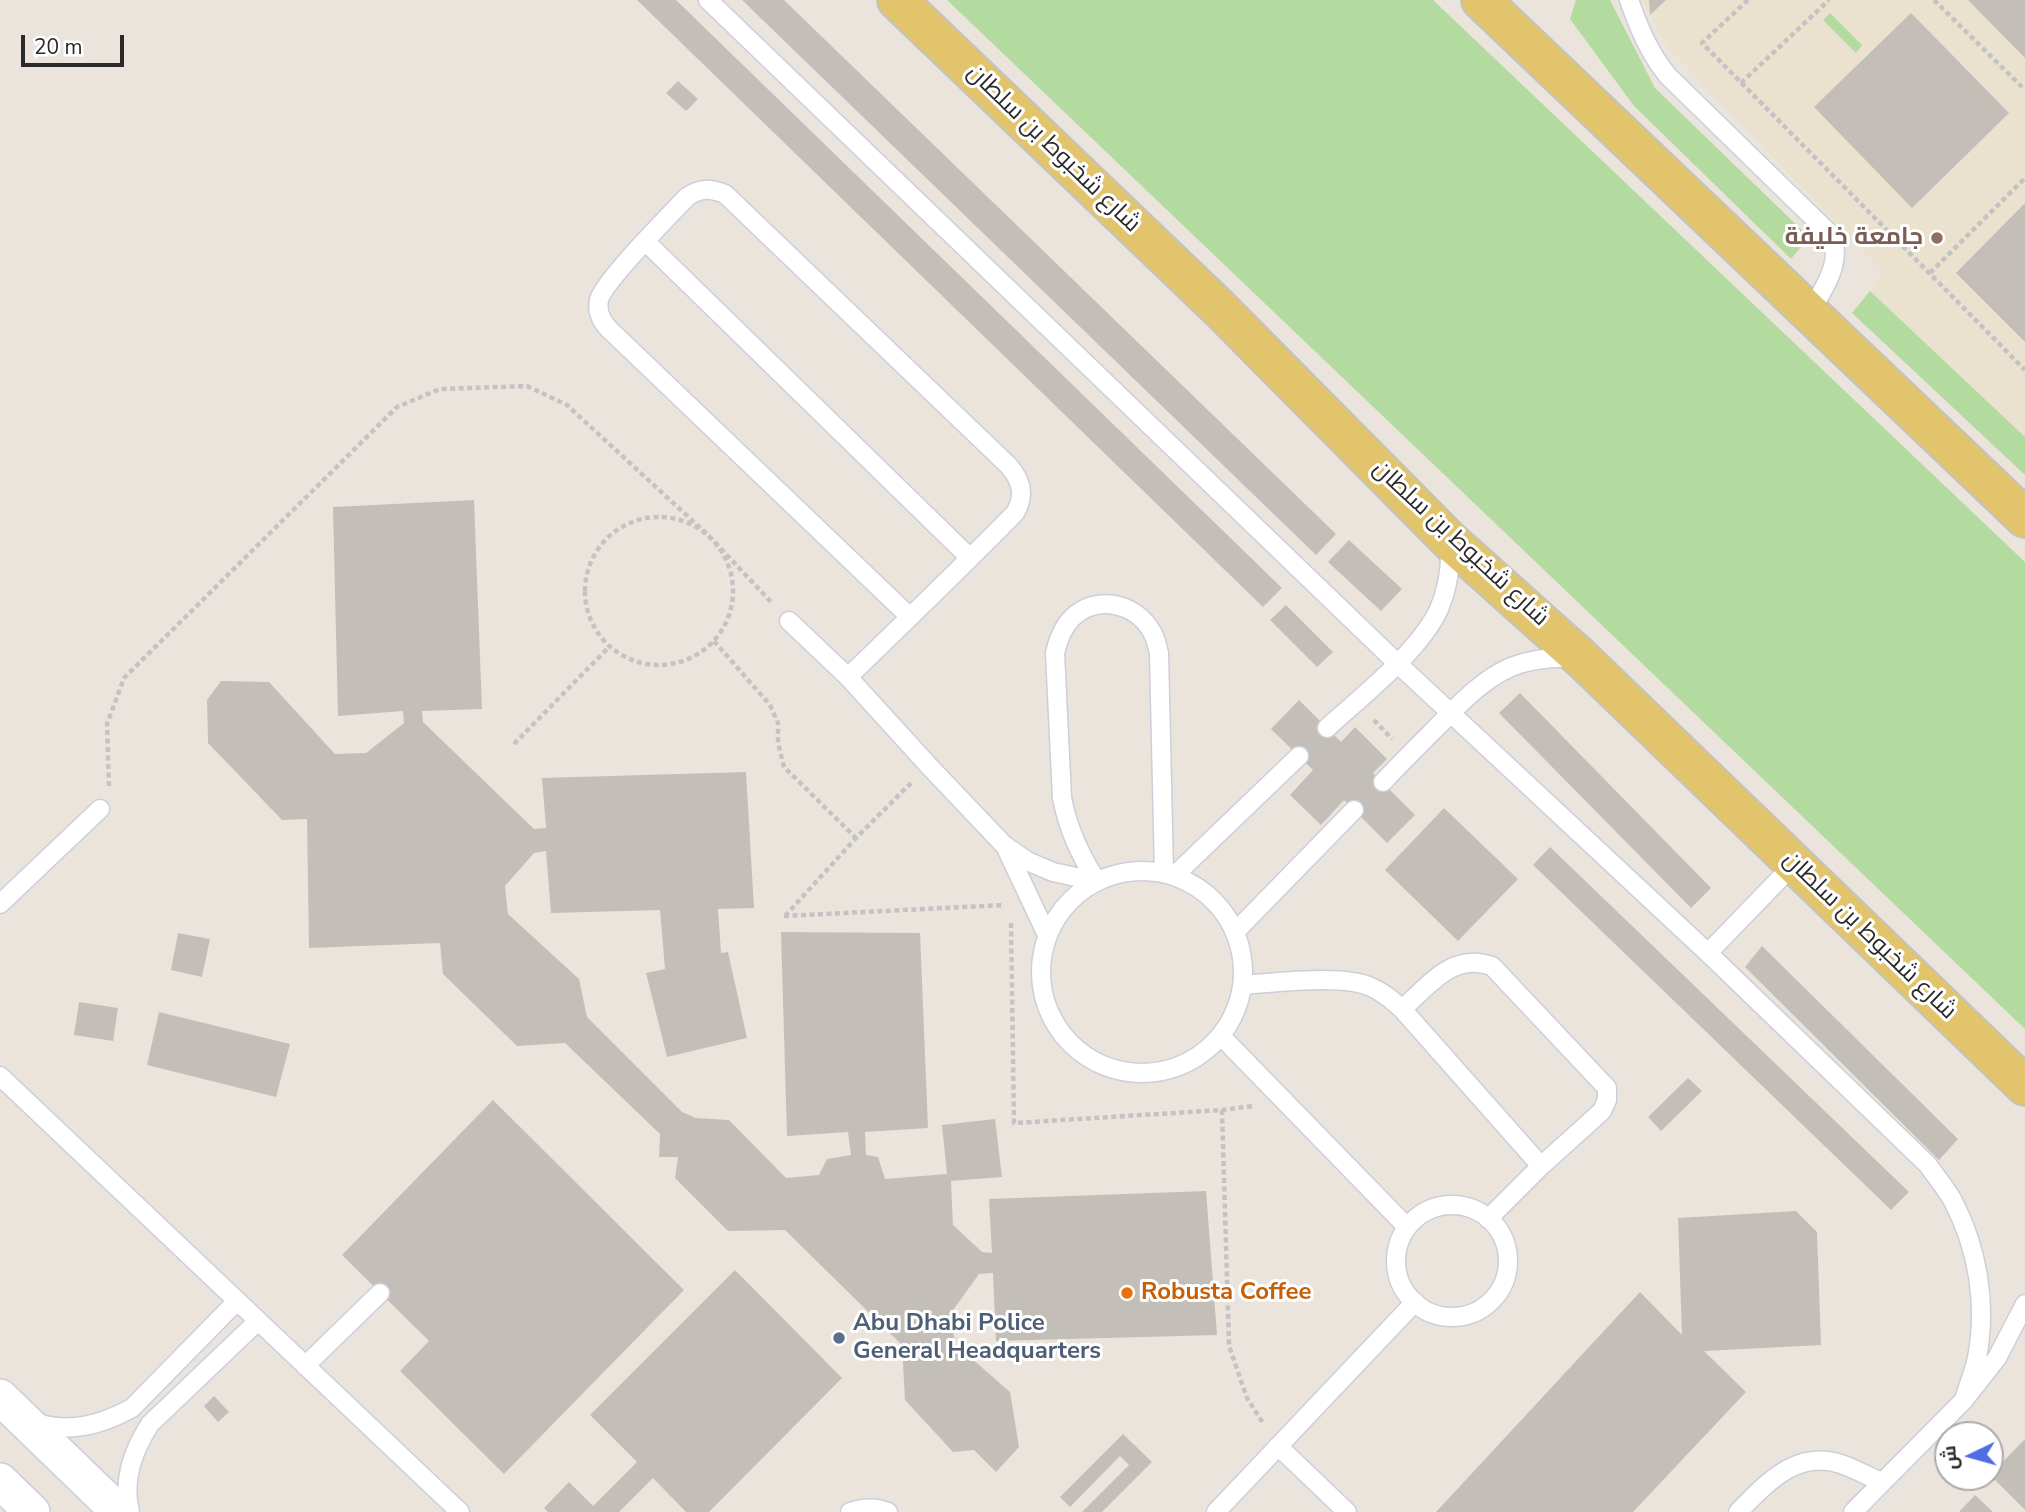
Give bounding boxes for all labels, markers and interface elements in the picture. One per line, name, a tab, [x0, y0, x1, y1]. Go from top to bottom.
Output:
scale bar	[24, 21, 128, 65]
text: 20 m	[34, 33, 83, 61]
street label: شارع شخبوط بن سلطان	[960, 59, 1146, 239]
place label: جامعة خليفة	[1785, 224, 1923, 252]
marker: جامعة خليفة	[1929, 230, 1945, 246]
street label: شارع شخبوط بن سلطان	[1366, 455, 1554, 633]
street label: شارع شخبوط بن سلطان	[1776, 846, 1962, 1026]
place label: Robusta Coffee	[1141, 1279, 1311, 1307]
marker: Robusta Coffee	[1119, 1285, 1135, 1301]
place label: Abu Dhabi Police General Headquarters	[853, 1310, 1101, 1366]
marker: Abu Dhabi Police General Headquarters	[831, 1330, 847, 1346]
north arrow	[1934, 1421, 2004, 1491]
text: ش	[1936, 1444, 1964, 1471]

